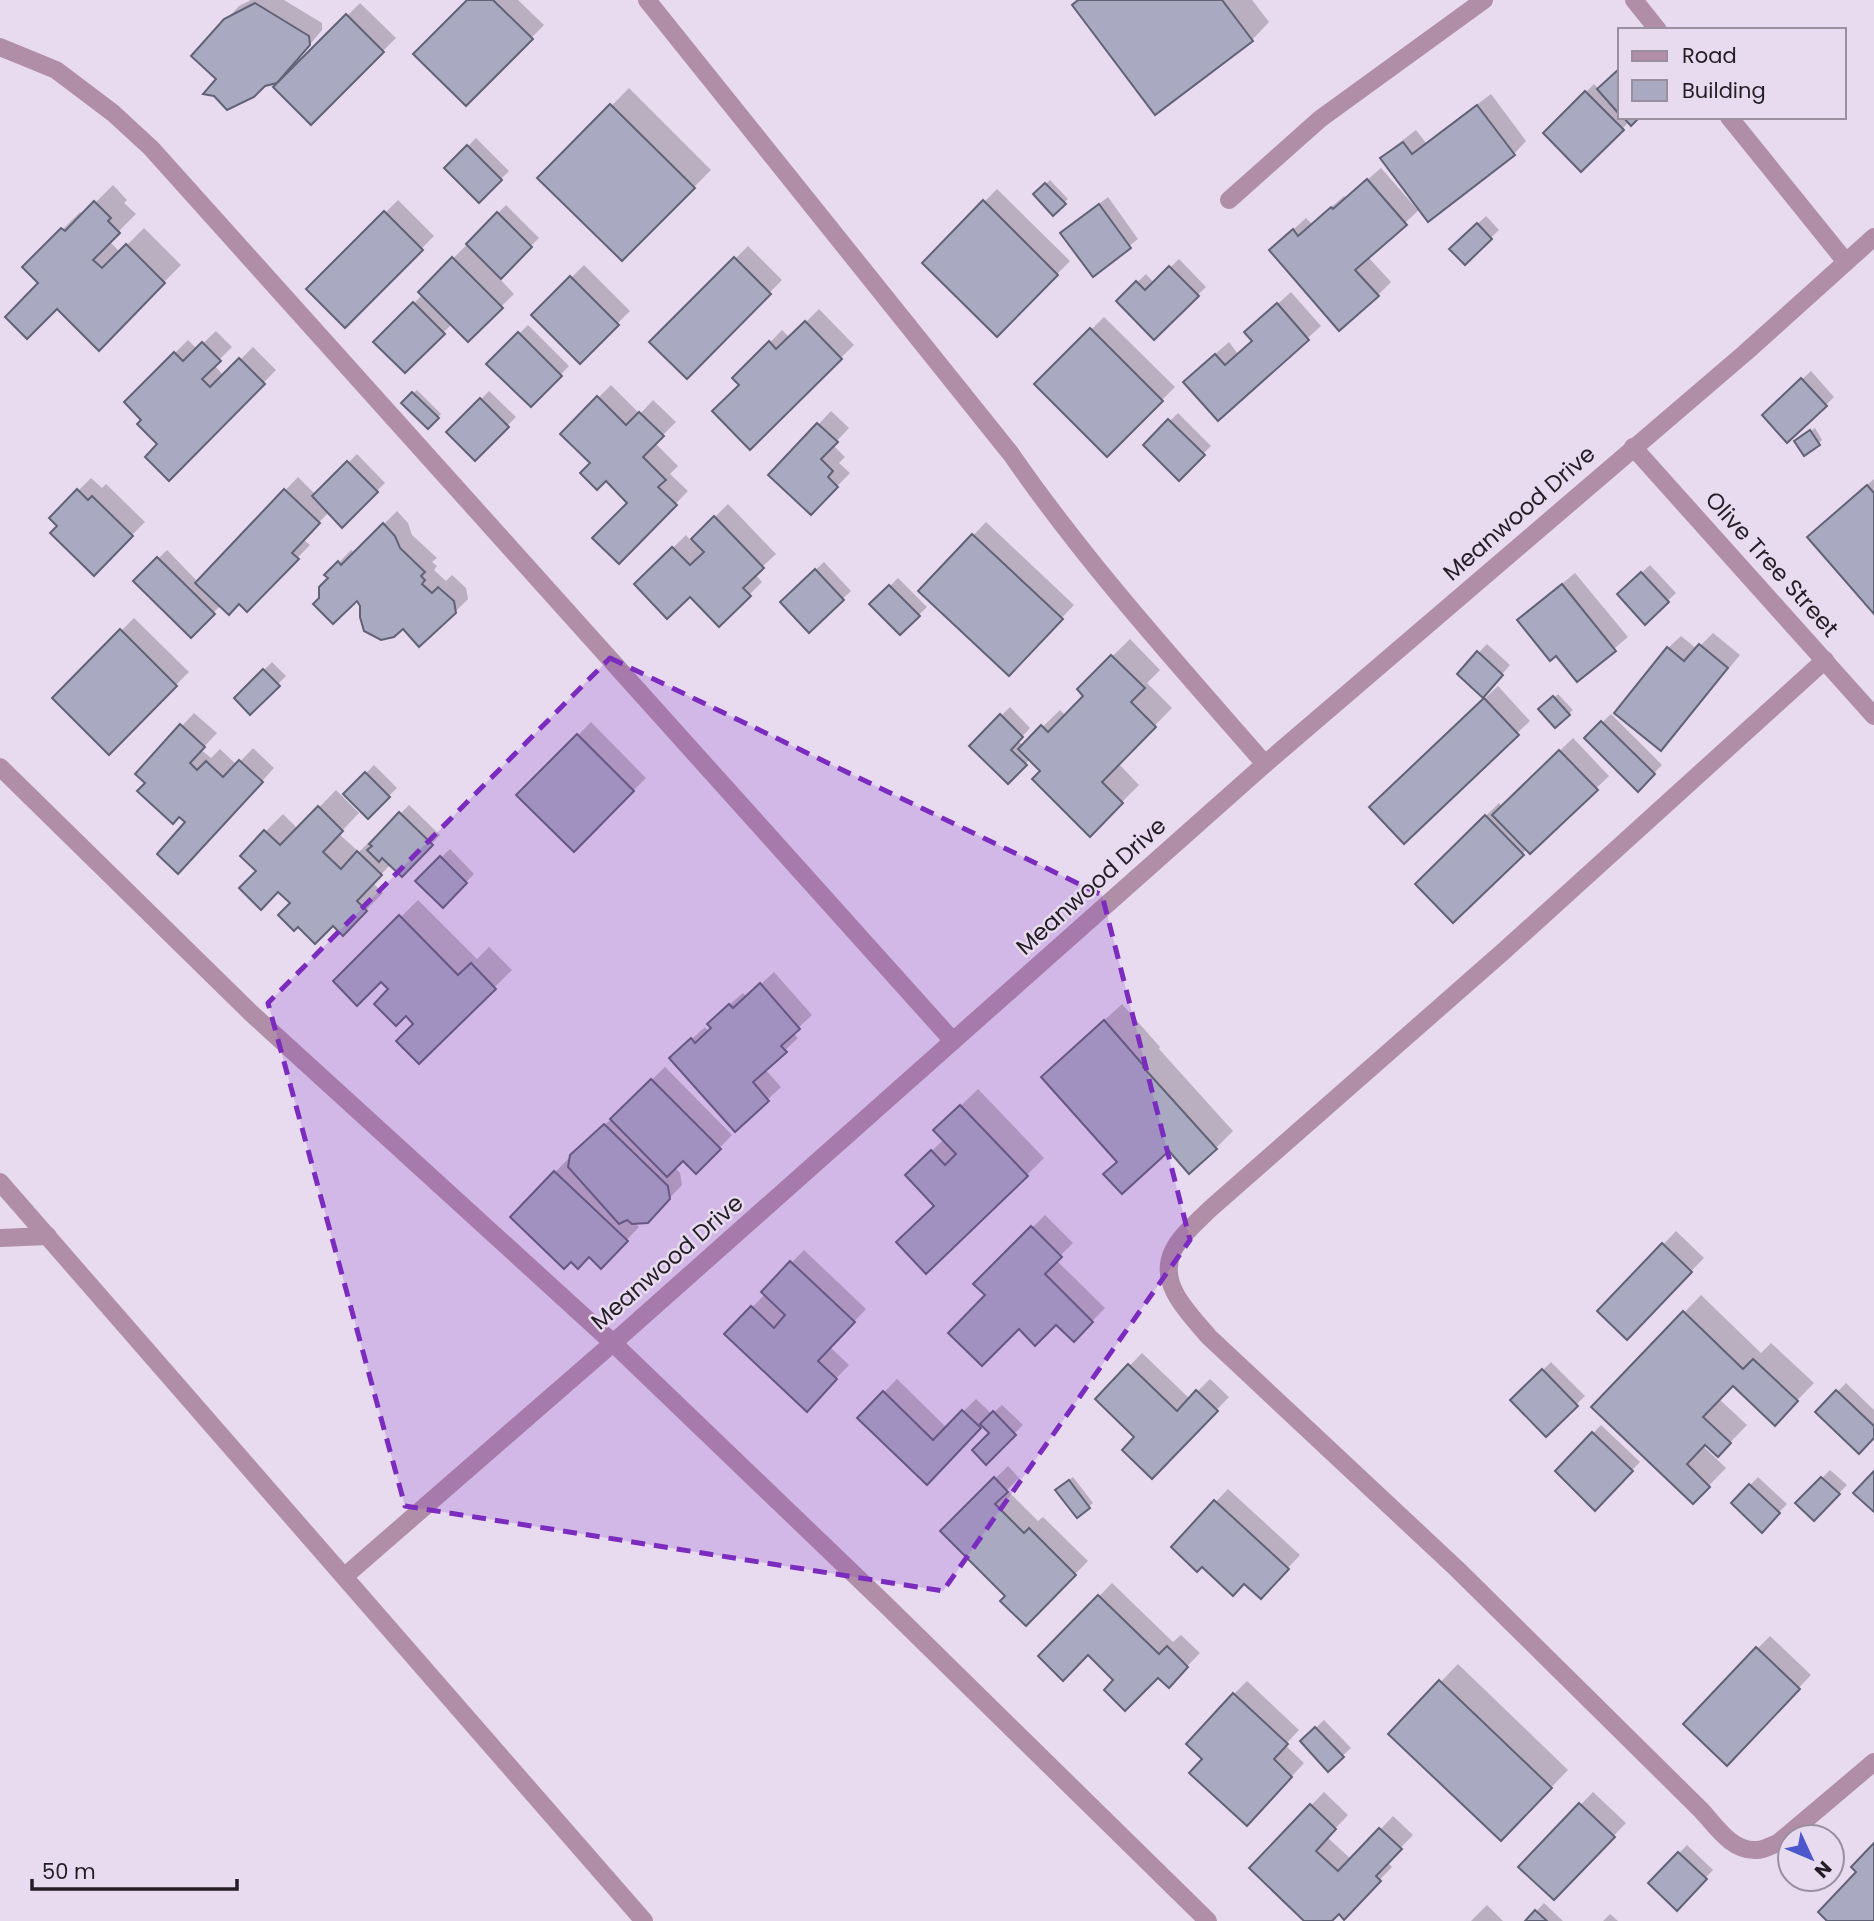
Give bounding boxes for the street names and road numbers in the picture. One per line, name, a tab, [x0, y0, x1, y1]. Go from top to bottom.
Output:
street label: Meanwood Drive	[1436, 438, 1602, 588]
street label: Olive Tree Street	[1698, 484, 1846, 644]
street label: Meanwood Drive	[1009, 810, 1173, 962]
street label: Meanwood Drive	[584, 1187, 750, 1337]

